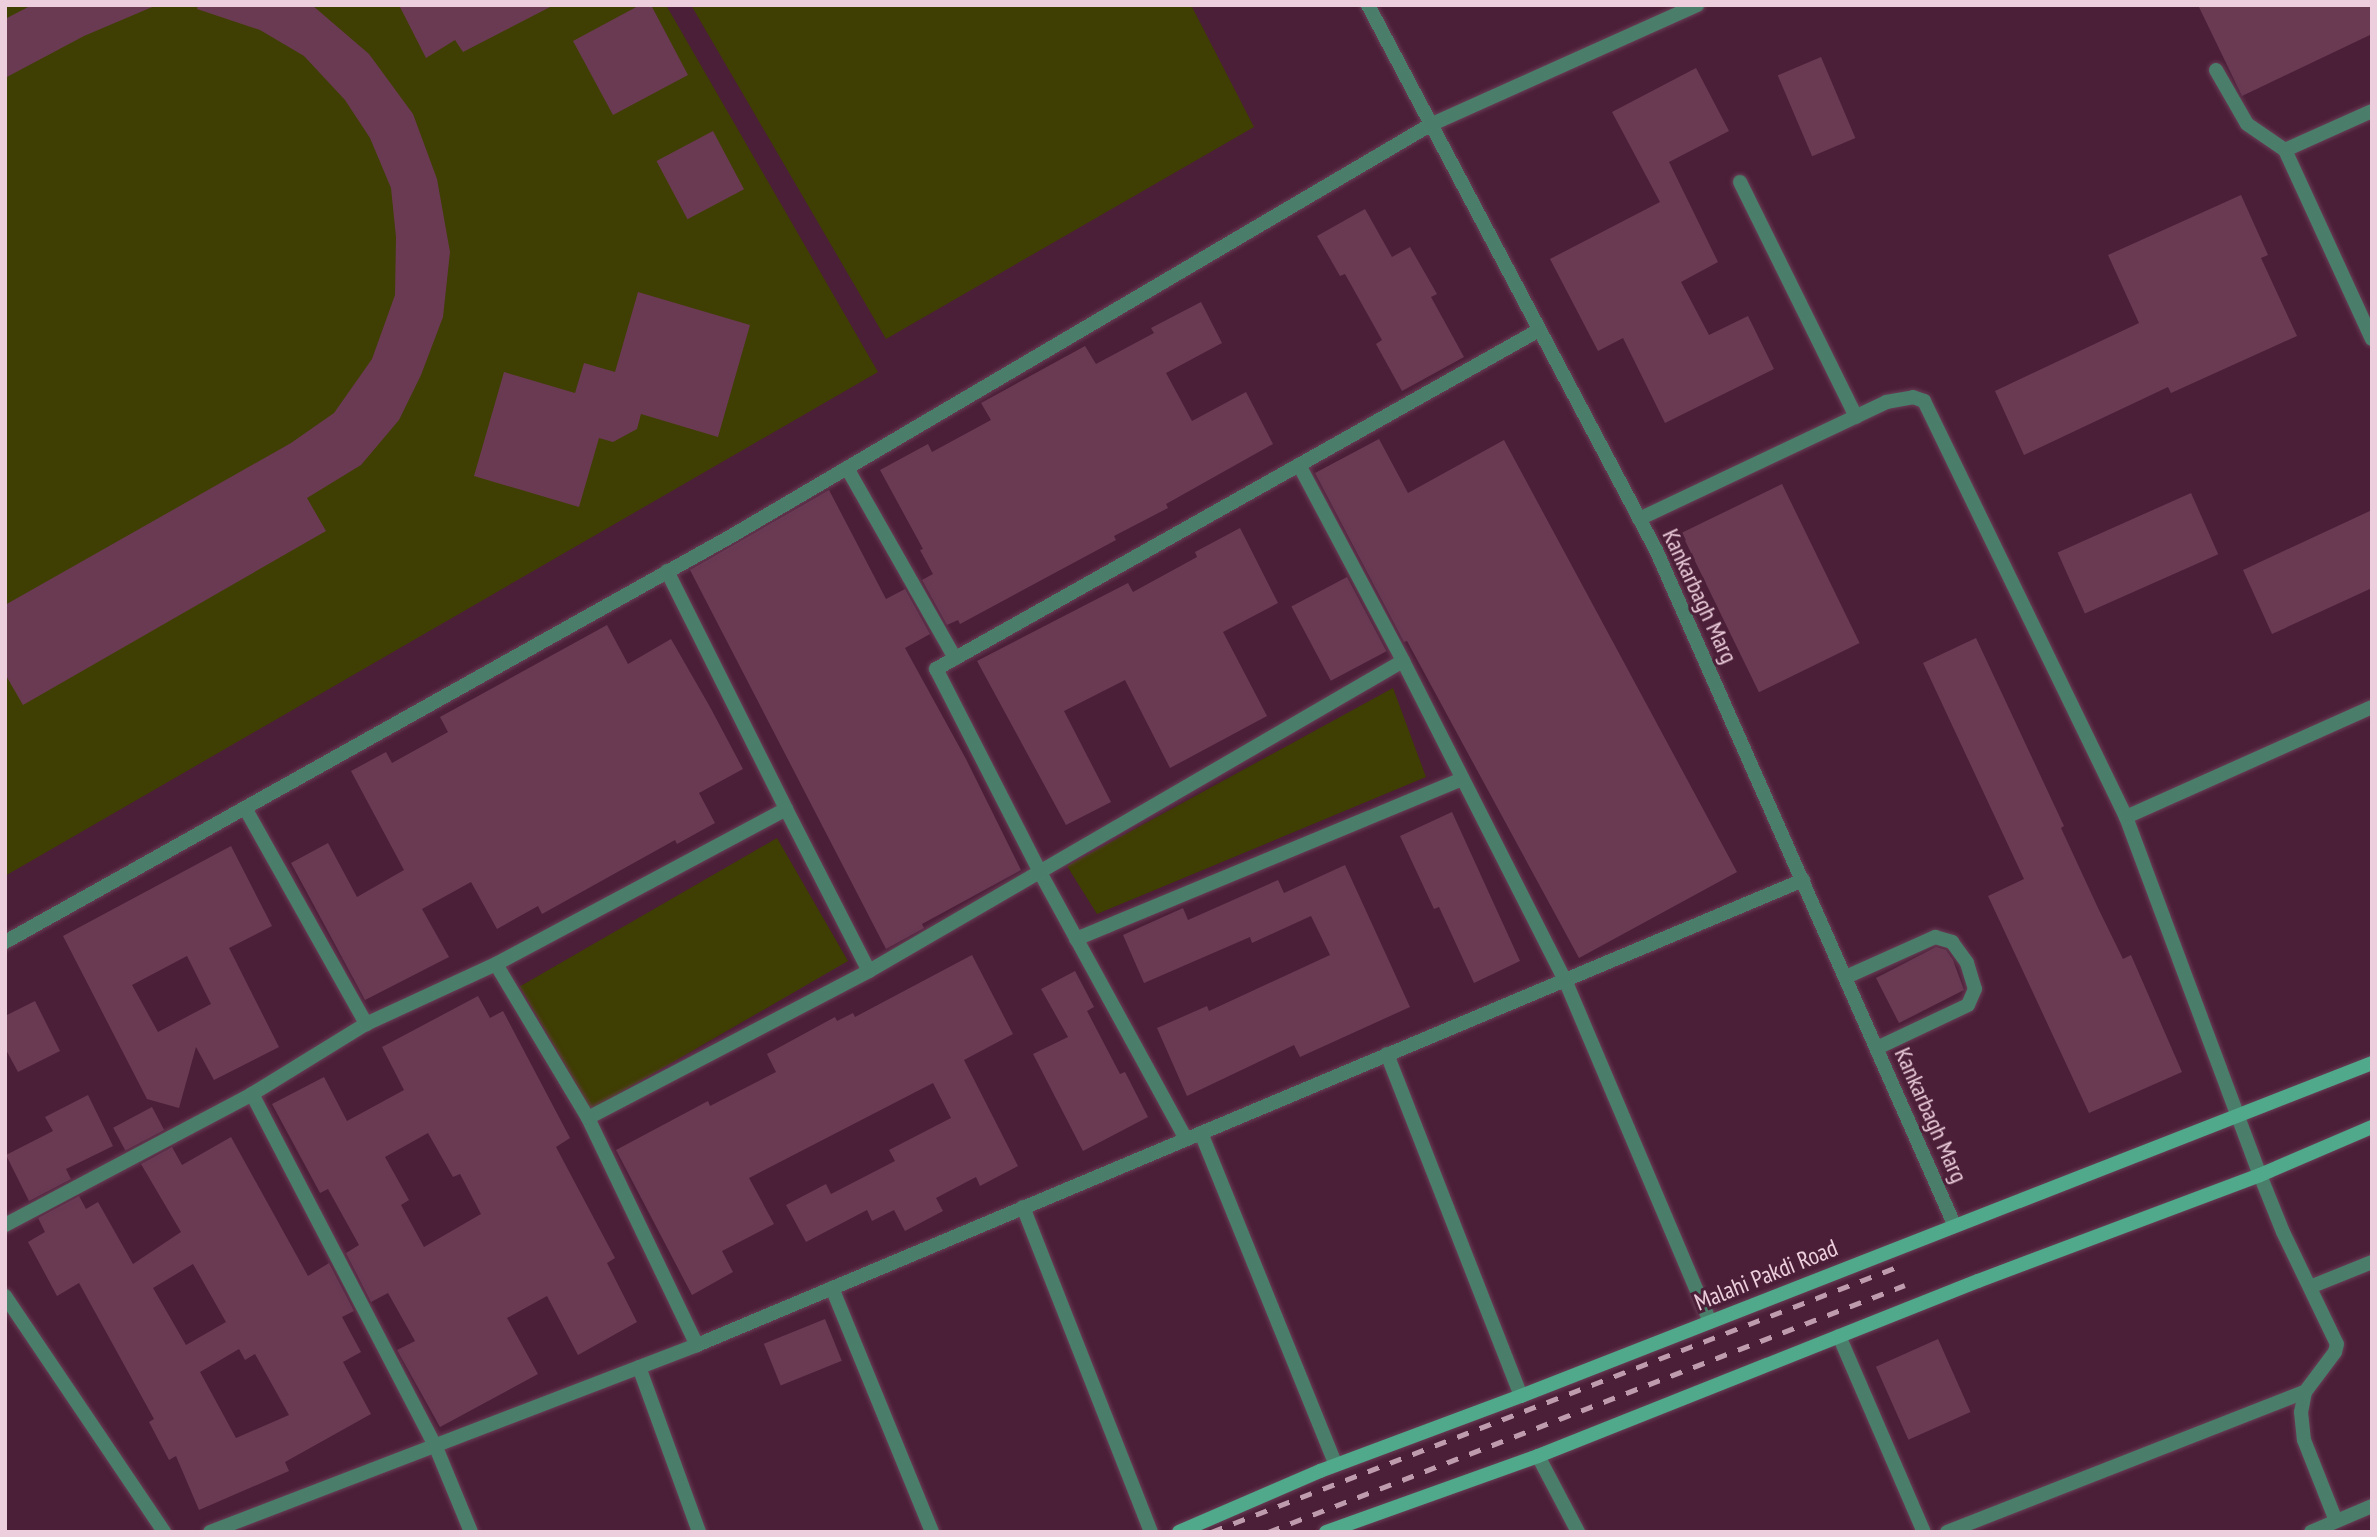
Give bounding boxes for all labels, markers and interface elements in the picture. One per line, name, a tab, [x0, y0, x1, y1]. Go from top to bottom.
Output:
street label: Kankarbagh Marg	[1656, 524, 1744, 668]
street label: Kankarbagh Marg	[1888, 1043, 1974, 1187]
street label: Malahi Pakdi Road	[1690, 1233, 1842, 1317]

